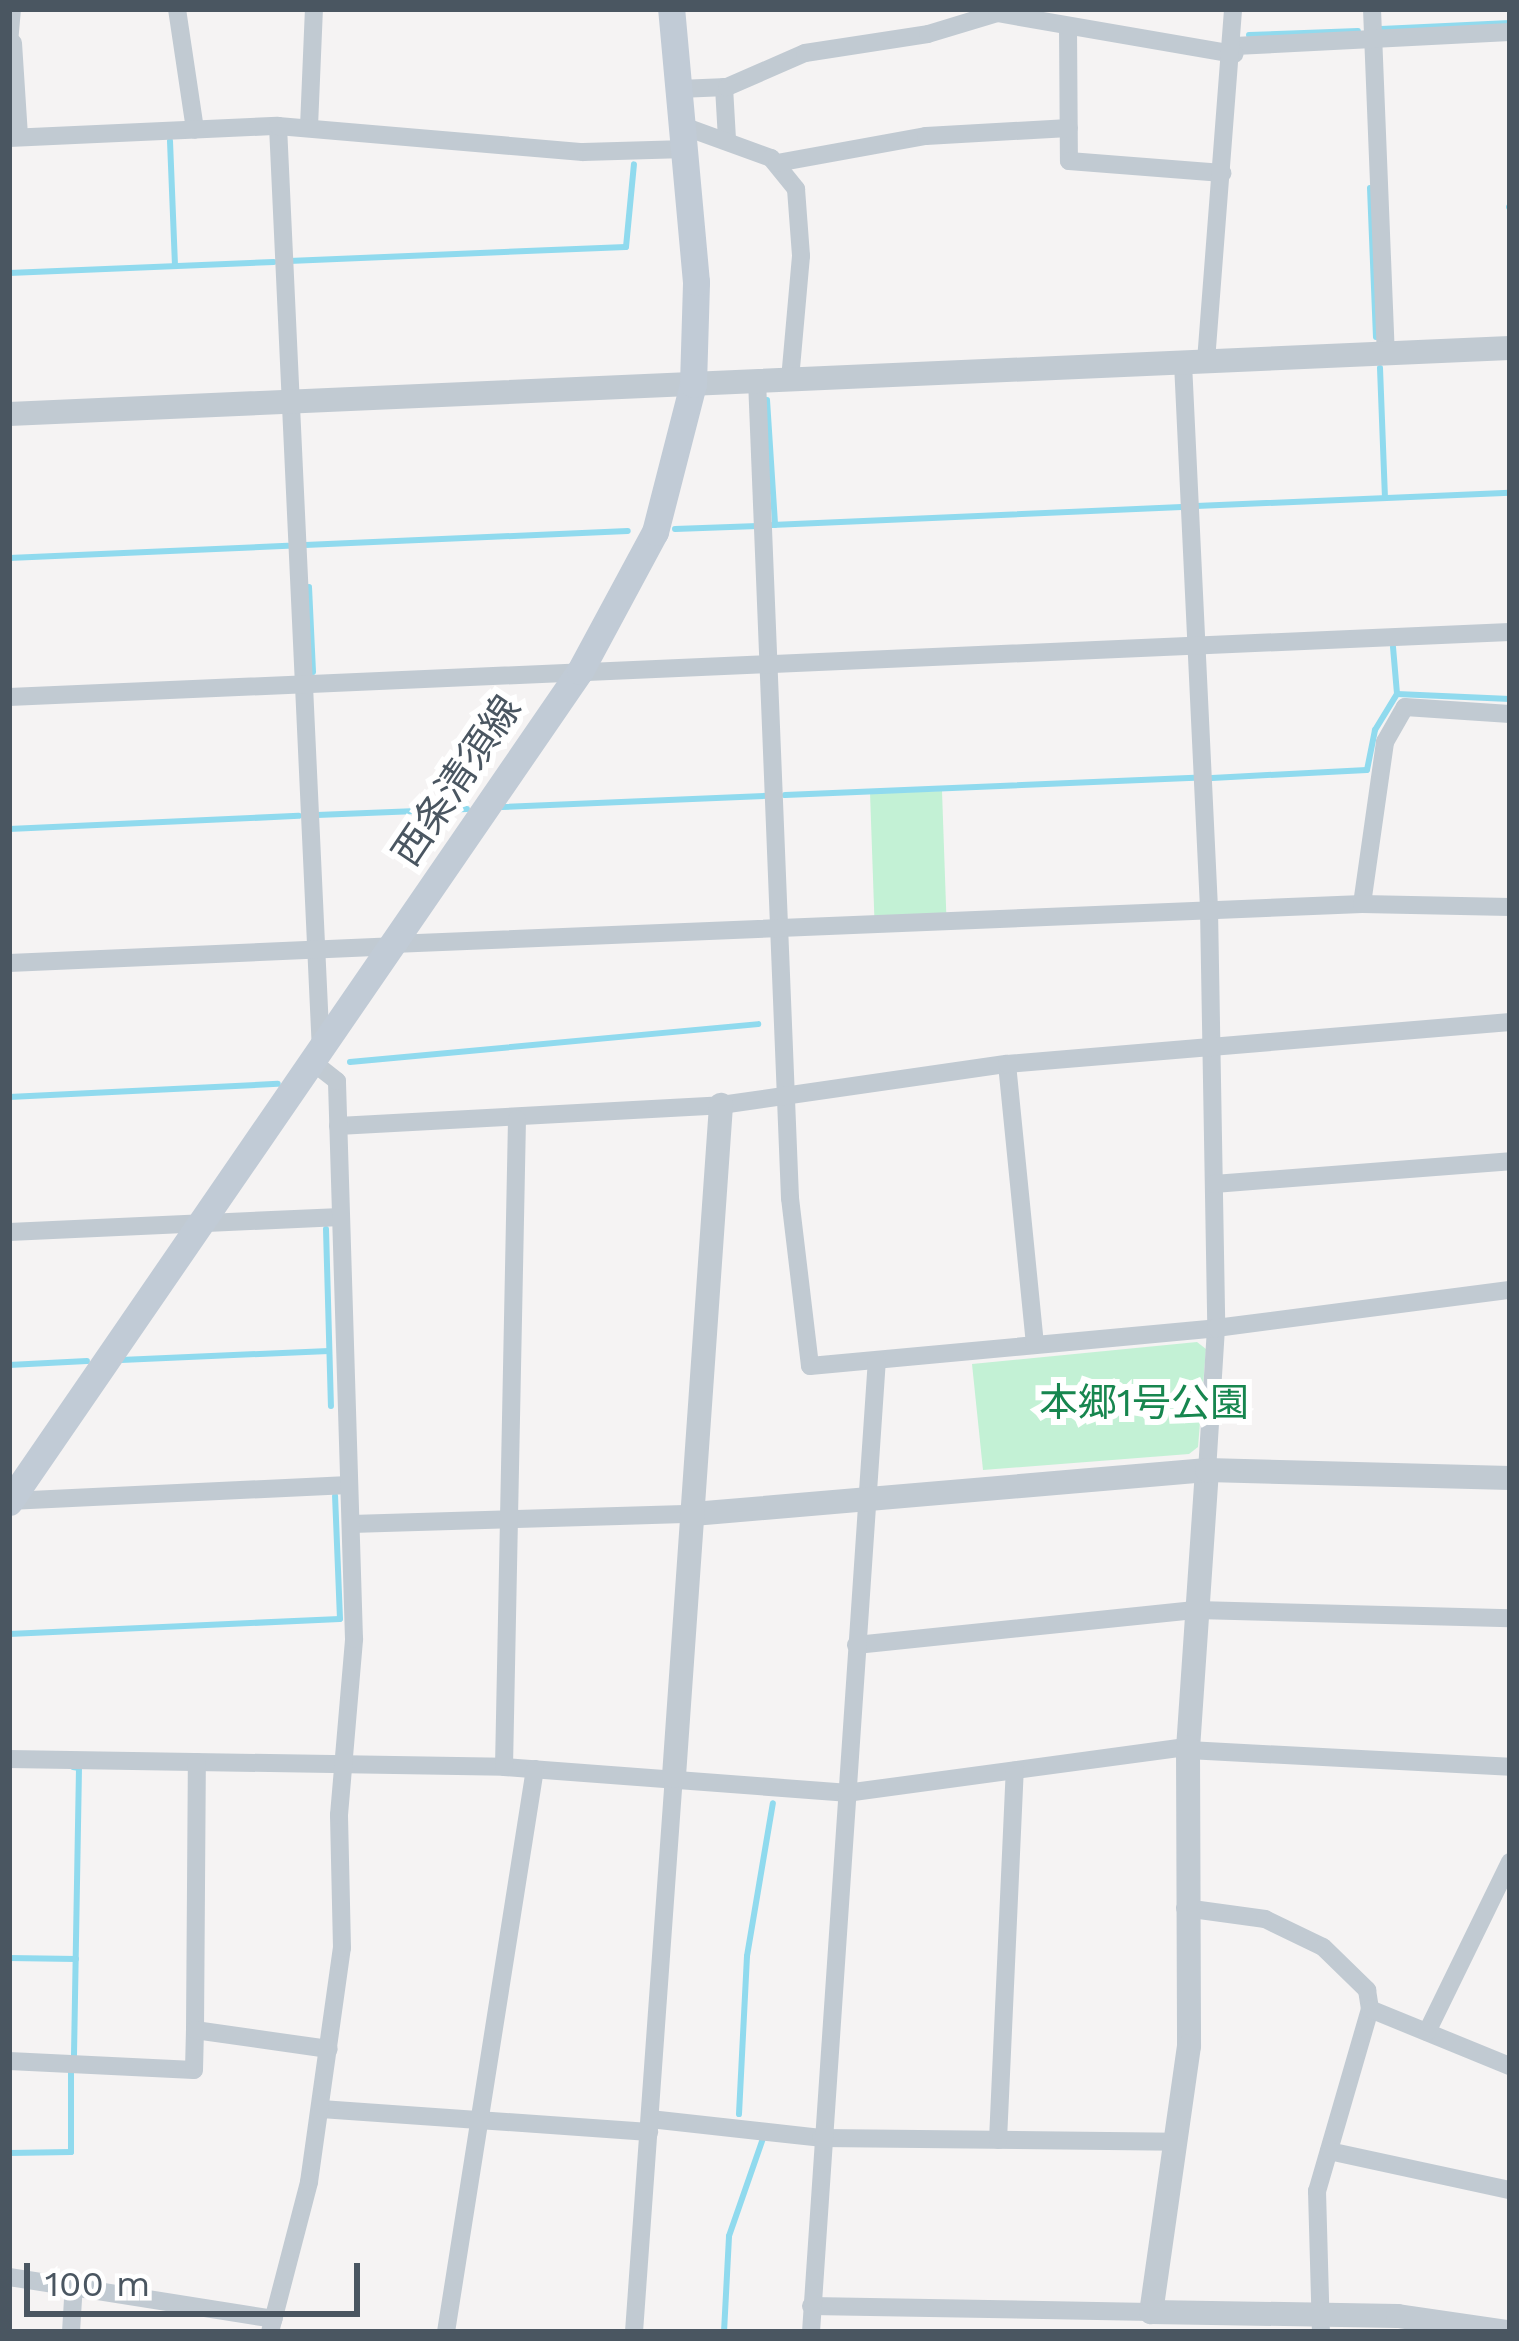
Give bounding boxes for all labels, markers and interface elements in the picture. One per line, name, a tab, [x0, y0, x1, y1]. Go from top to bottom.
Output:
street label: 西条清須線	[383, 687, 531, 875]
park label: 本郷1号公園	[1039, 1380, 1249, 1426]
scale bar	[30, 2239, 366, 2313]
text: 100 m	[45, 2263, 150, 2305]

